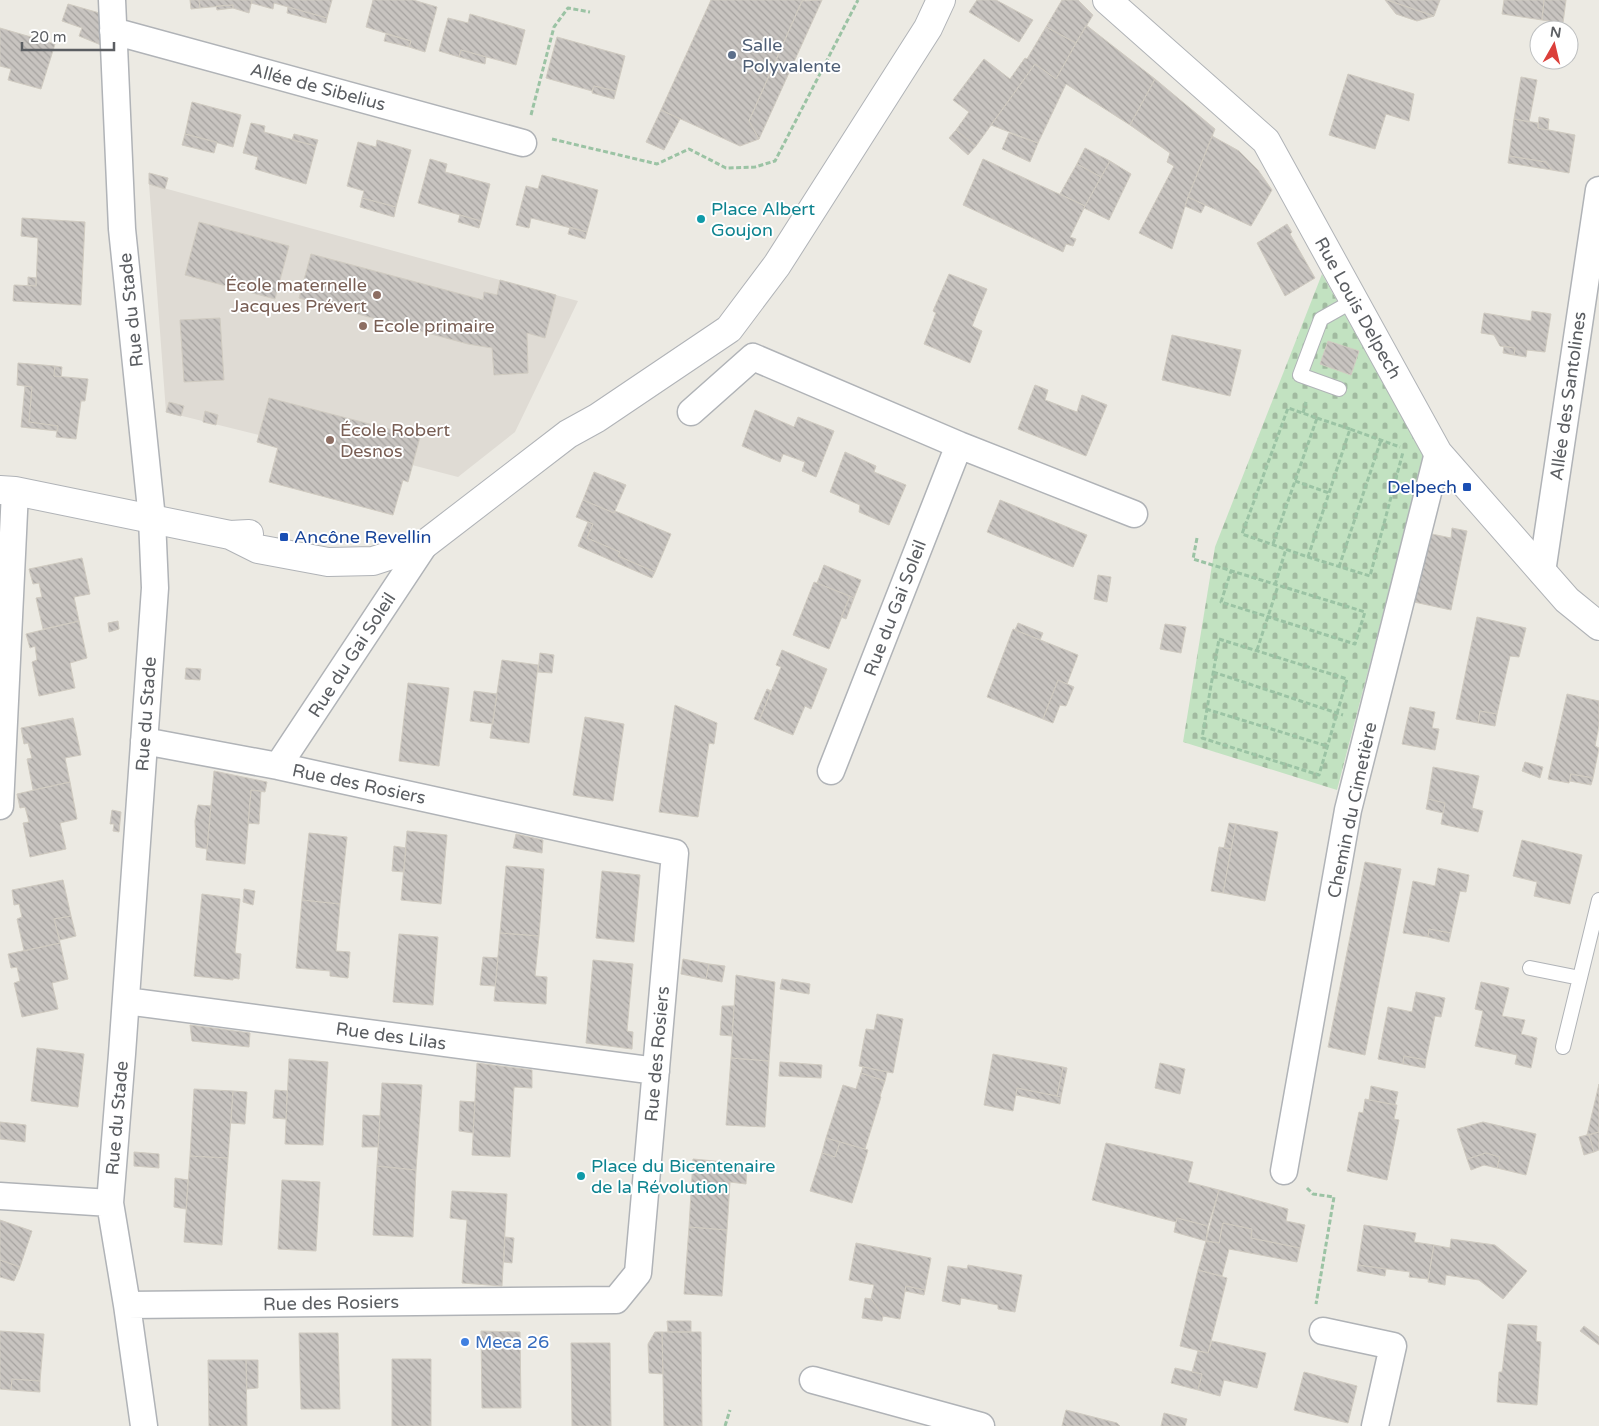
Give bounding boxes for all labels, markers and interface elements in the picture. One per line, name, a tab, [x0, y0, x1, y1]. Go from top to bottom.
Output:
scale bar	[22, 20, 115, 52]
north arrow	[1529, 20, 1579, 70]
text: N	[1549, 23, 1562, 42]
text: 20 m	[30, 28, 67, 46]
place label: Salle Polyvalente	[742, 34, 841, 77]
marker: Salle Polyvalente	[726, 49, 738, 61]
street label: Allée de Sibelius	[248, 58, 388, 116]
place label: Place Albert Goujon	[711, 198, 815, 241]
marker: Place Albert Goujon	[695, 213, 707, 225]
street label: Rue Louis Delpech	[1310, 233, 1406, 383]
street label: Rue du Stade	[114, 252, 148, 368]
place label: École maternelle Jacques Prévert	[225, 274, 367, 317]
marker: École maternelle Jacques Prévert	[371, 289, 383, 301]
street label: Allée des Santolines	[1545, 310, 1591, 482]
place label: Ecole primaire	[373, 315, 495, 337]
marker: Ecole primaire	[357, 320, 369, 332]
place label: École Robert Desnos	[340, 419, 450, 462]
marker: École Robert Desnos	[324, 434, 336, 446]
place label: Delpech	[1387, 476, 1457, 498]
marker: Delpech	[1461, 481, 1473, 493]
place label: Ancône Revellin	[294, 526, 432, 548]
marker: Ancône Revellin	[278, 531, 290, 543]
street label: Rue du Gai Soleil	[859, 537, 931, 679]
street label: Rue du Gai Soleil	[304, 589, 400, 721]
street label: Rue du Stade	[131, 656, 161, 772]
street label: Chemin du Cimetière	[1323, 720, 1381, 900]
street label: Rue des Rosiers	[290, 759, 428, 809]
street label: Rue des Rosiers	[640, 985, 674, 1123]
street label: Rue des Lilas	[334, 1017, 448, 1055]
street label: Rue du Stade	[101, 1060, 133, 1176]
place label: Place du Bicentenaire de la Révolution	[591, 1155, 776, 1198]
marker: Place du Bicentenaire de la Révolution	[575, 1170, 587, 1182]
street label: Rue des Rosiers	[263, 1291, 399, 1315]
place label: Meca 26	[475, 1331, 549, 1353]
marker: Meca 26	[459, 1336, 471, 1348]

